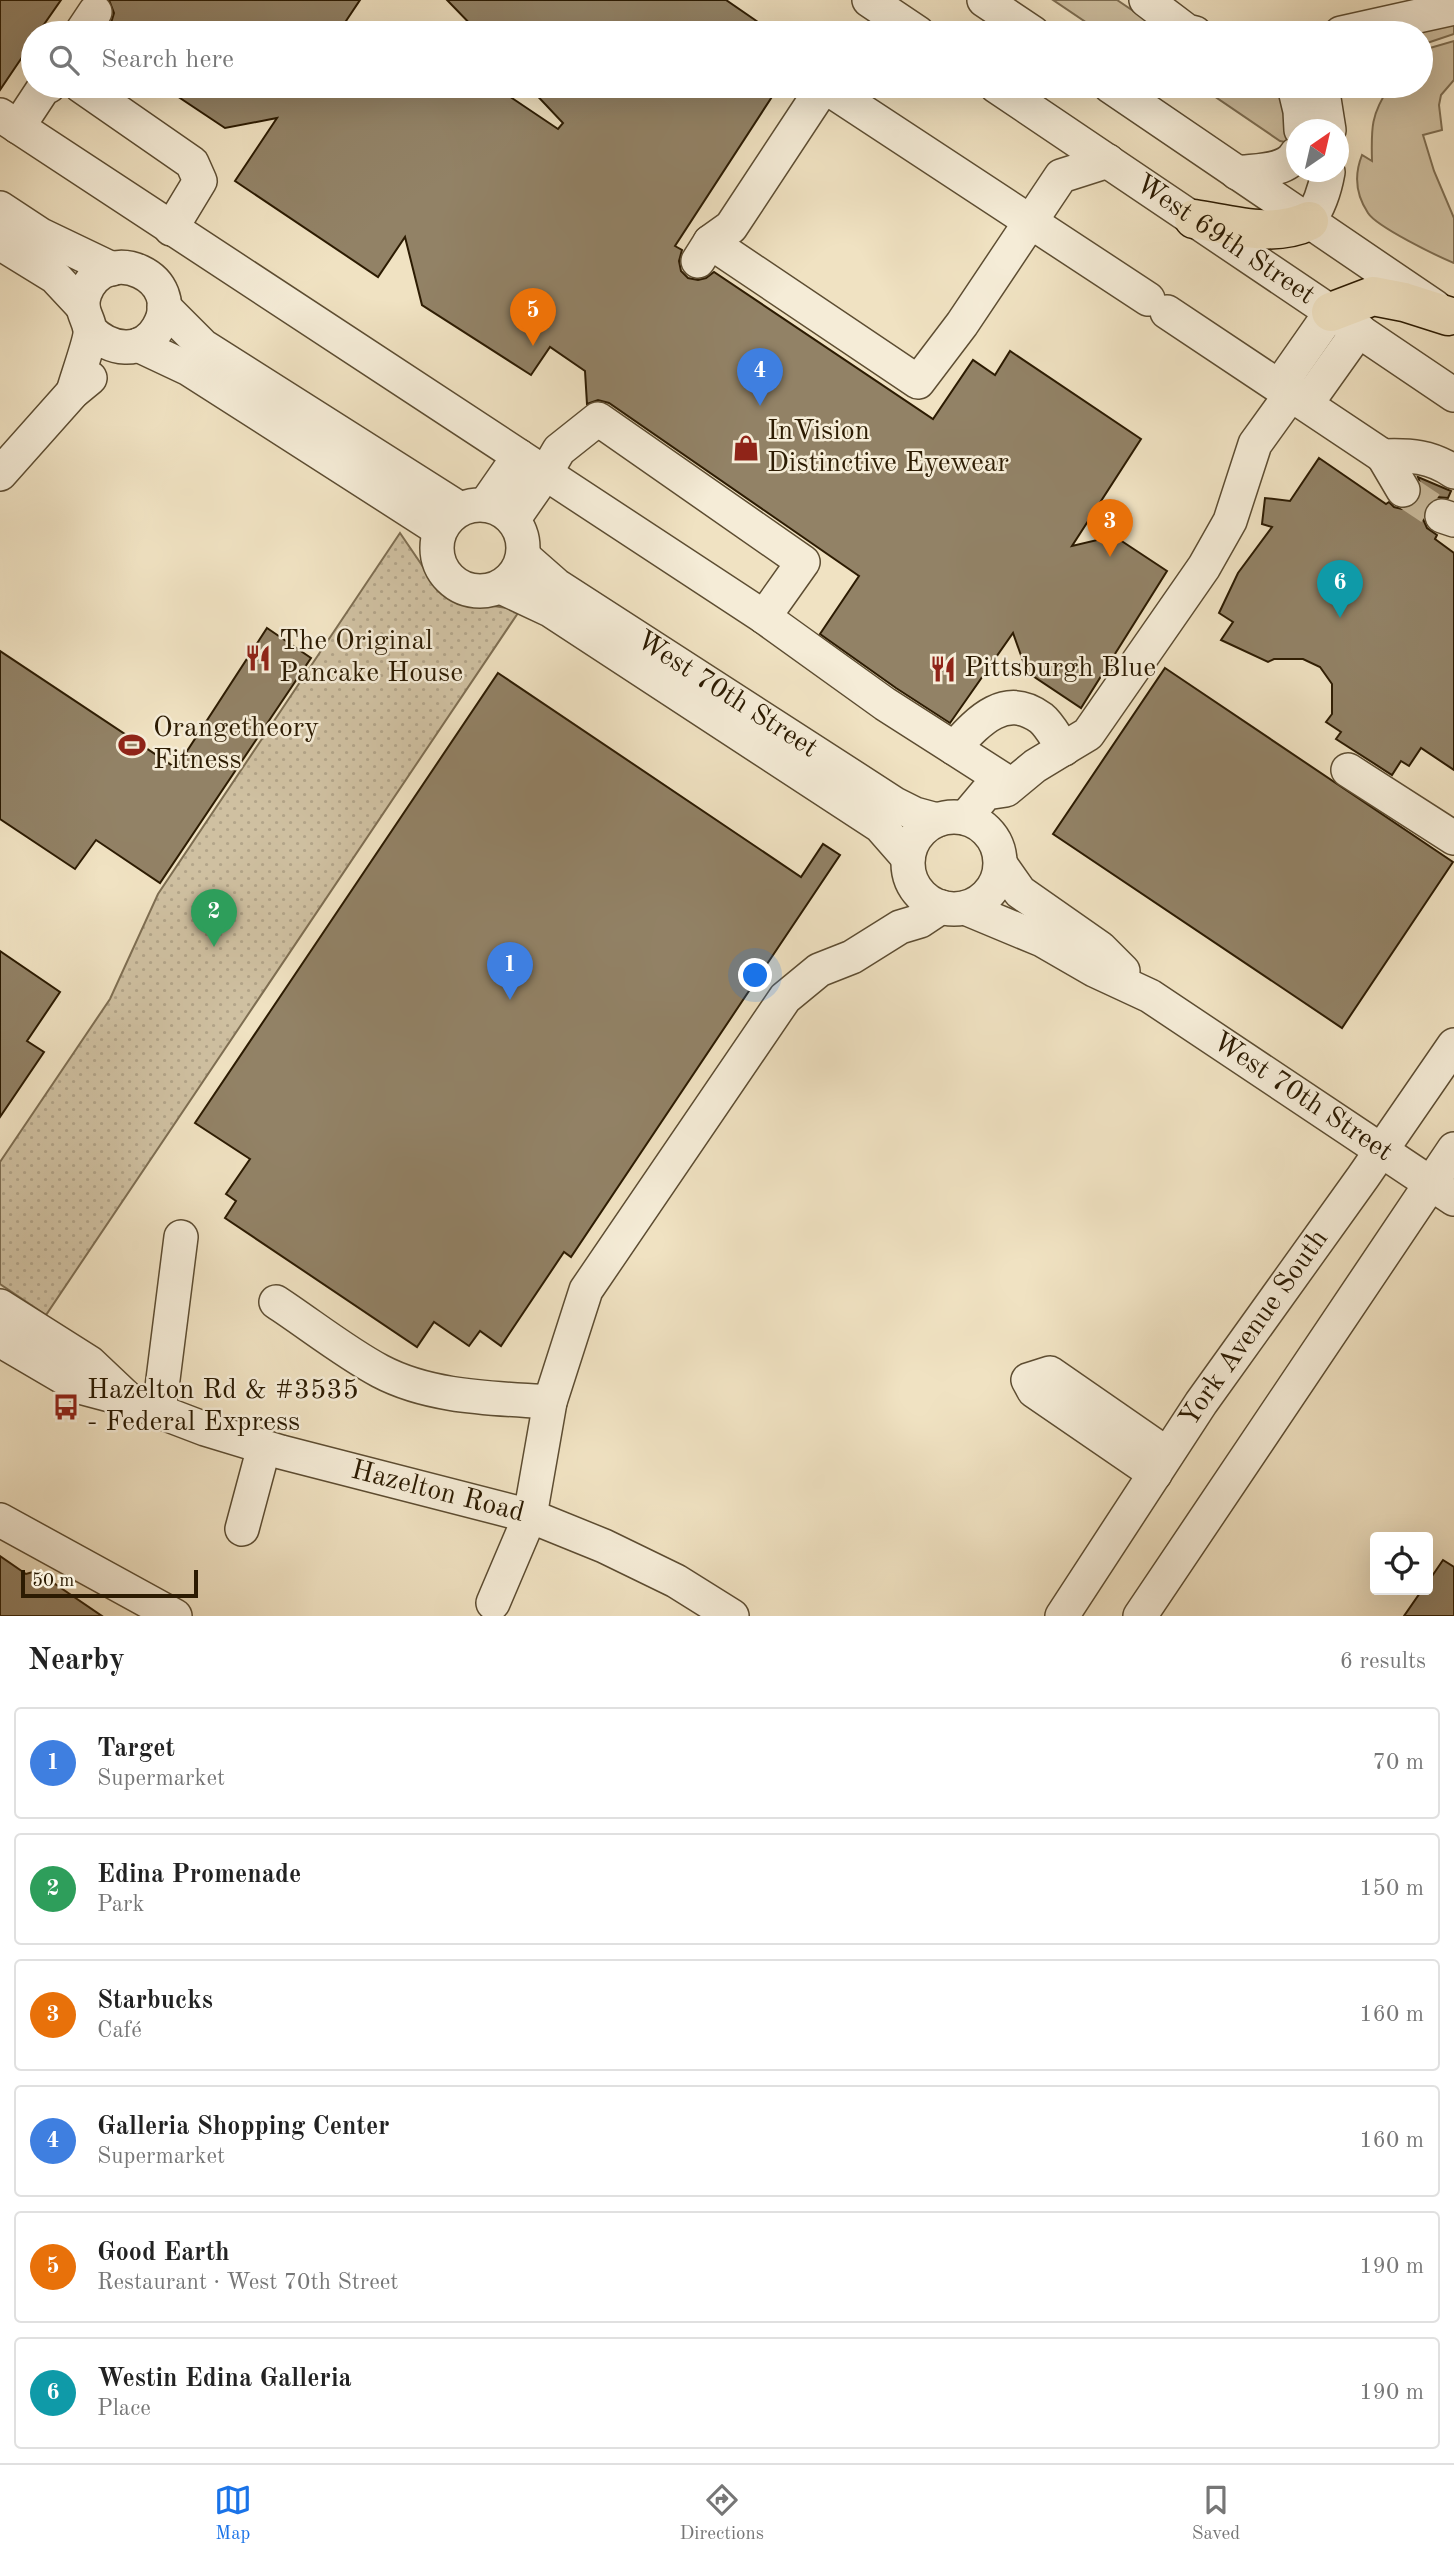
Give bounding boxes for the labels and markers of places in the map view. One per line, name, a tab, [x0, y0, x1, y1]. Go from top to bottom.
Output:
pin: 5	[510, 288, 556, 346]
pin: 4	[737, 348, 783, 406]
place label: InVision Distinctive Eyewear	[767, 418, 1009, 478]
shop icon: InVision Distinctive Eyewear	[731, 433, 761, 463]
pin: 3	[1087, 499, 1133, 557]
pin: 6	[1317, 560, 1363, 618]
place label: The Original Pancake House	[279, 628, 463, 688]
restaurant icon: The Original Pancake House	[243, 643, 273, 673]
restaurant icon: Pittsburgh Blue	[928, 654, 958, 684]
place label: Pittsburgh Blue	[964, 655, 1156, 683]
place label: Orangetheory Fitness	[153, 715, 319, 775]
sports icon: Orangetheory Fitness	[117, 730, 147, 760]
pin: 2	[191, 889, 237, 947]
pin: 1	[487, 942, 533, 1000]
place label: Hazelton Rd & #3535 - Federal Express	[87, 1377, 359, 1437]
bus stop icon: Hazelton Rd & #3535 - Federal Express	[51, 1392, 81, 1422]

